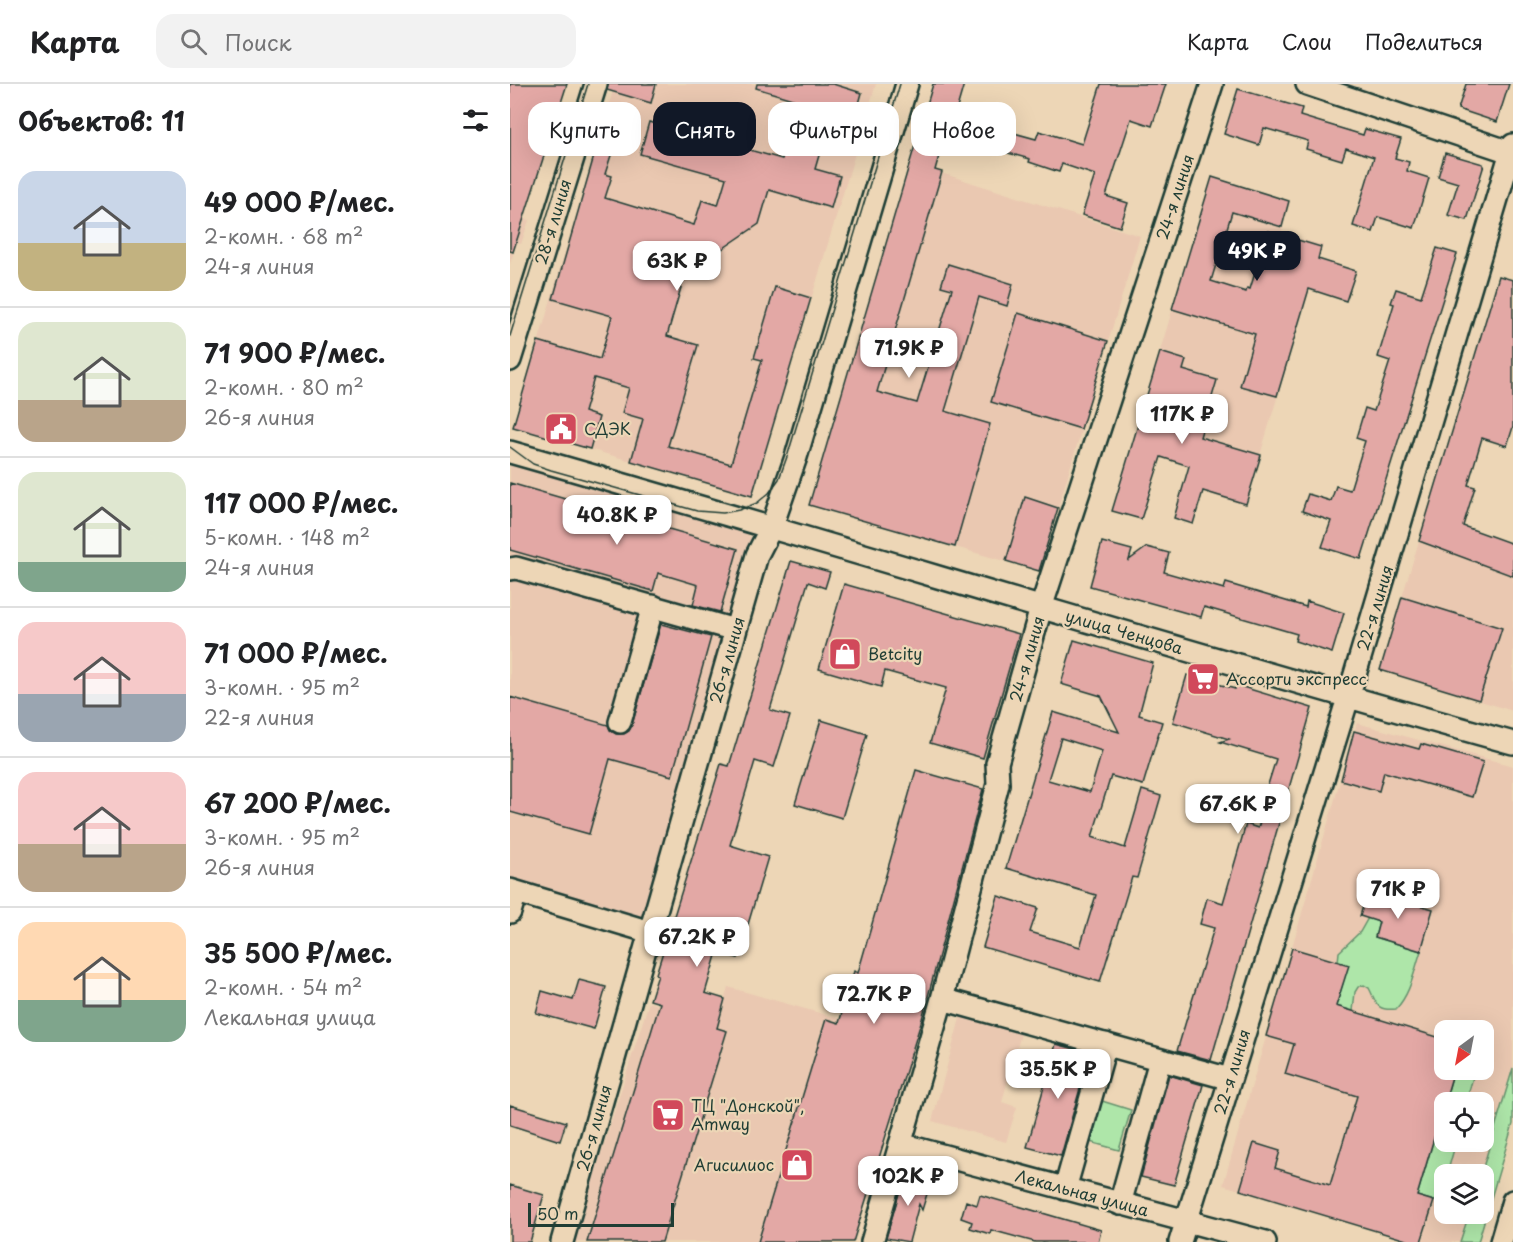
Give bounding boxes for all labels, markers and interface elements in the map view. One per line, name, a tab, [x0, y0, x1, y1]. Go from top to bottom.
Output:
search box	[156, 14, 576, 68]
text: Карта	[30, 20, 120, 63]
icon: search	[177, 25, 210, 58]
text: Поиск	[225, 25, 292, 58]
text: Карта	[1187, 25, 1249, 57]
text: Слои	[1282, 25, 1332, 57]
text: Поделиться	[1365, 25, 1483, 57]
text: Объектов: 11	[18, 101, 185, 140]
chip: Купить	[528, 102, 641, 156]
chip: Снять	[653, 102, 756, 156]
chip: Фильтры	[768, 102, 899, 156]
chip: Новое	[911, 102, 1016, 156]
icon: filters	[459, 104, 492, 137]
street label: 24-я линия	[1149, 151, 1199, 242]
street label: 28-я линия	[528, 176, 576, 267]
text: 49 000 ₽/мес.	[204, 182, 395, 221]
icon: home	[66, 195, 138, 267]
text: 2-комн. · 68 m²	[204, 221, 363, 251]
pin: 49K ₽	[1215, 231, 1299, 282]
text: 49K ₽	[1228, 235, 1286, 265]
pin: 63K ₽	[635, 241, 719, 292]
text: 63K ₽	[647, 245, 707, 275]
text: 24-я линия	[204, 251, 315, 281]
pin: 71.9K ₽	[854, 328, 964, 379]
text: 71.9K ₽	[874, 332, 944, 362]
text: 71 900 ₽/мес.	[204, 333, 386, 372]
icon: home	[66, 346, 138, 418]
text: 2-комн. · 80 m²	[204, 372, 364, 402]
pin: 117K ₽	[1133, 394, 1231, 445]
text: 117K ₽	[1150, 398, 1214, 428]
text: 26-я линия	[204, 402, 315, 432]
public building icon: СДЭК	[543, 411, 579, 447]
place label: СДЭК	[584, 416, 631, 440]
text: 117 000 ₽/мес.	[204, 483, 398, 522]
pin: 40.8K ₽	[562, 495, 672, 546]
icon: home	[66, 496, 138, 568]
text: 40.8K ₽	[577, 499, 657, 529]
text: 5-комн. · 148 m²	[204, 522, 370, 552]
text: 24-я линия	[204, 552, 315, 582]
street label: 22-я линия	[1350, 562, 1398, 653]
street label: улица Ченцова	[1063, 603, 1186, 659]
street label: 24-я линия	[1002, 613, 1050, 705]
street label: 26-я линия	[702, 614, 750, 706]
text: 71 000 ₽/мес.	[204, 633, 388, 672]
shop icon: Betcity	[827, 636, 863, 672]
place label: Betcity	[868, 641, 922, 665]
icon: home	[66, 646, 138, 718]
supermarket icon: Ассорти экспресс	[1185, 661, 1221, 697]
place label: Ассорти экспресс	[1226, 666, 1367, 690]
text: 3-комн. · 95 m²	[204, 672, 360, 702]
text: 22-я линия	[204, 702, 314, 732]
text: 67 200 ₽/мес.	[204, 783, 391, 822]
pin: 67.6K ₽	[1183, 784, 1293, 835]
text: 67.6K ₽	[1199, 788, 1277, 818]
icon: home	[66, 796, 138, 868]
text: 3-комн. · 95 m²	[204, 822, 360, 852]
text: 26-я линия	[204, 852, 315, 882]
pin: 71K ₽	[1356, 869, 1440, 920]
text: 71K ₽	[1371, 873, 1425, 903]
pin: 67.2K ₽	[642, 917, 752, 968]
text: 67.2K ₽	[658, 921, 736, 951]
text: 35 500 ₽/мес.	[204, 933, 393, 972]
icon: home	[66, 946, 138, 1018]
text: 2-комн. · 54 m²	[204, 972, 362, 1002]
pin: 72.7K ₽	[819, 974, 929, 1025]
text: 72.7K ₽	[836, 978, 912, 1008]
text: Лекальная улица	[204, 1002, 376, 1032]
north arrow	[1434, 1020, 1494, 1080]
map controls	[1434, 1020, 1494, 1224]
street label: 22-я линия	[1207, 1026, 1255, 1117]
pin: 35.5K ₽	[1003, 1049, 1113, 1100]
text: 35.5K ₽	[1019, 1053, 1097, 1083]
street label: 26-я линия	[569, 1082, 617, 1174]
button: locate	[1434, 1092, 1494, 1152]
place label: ТЦ "Донской", Amway	[691, 1093, 804, 1135]
supermarket icon: ТЦ "Донской", Amway	[650, 1097, 686, 1133]
shop icon: Агисилиос	[779, 1147, 815, 1183]
place label: Агисилиос	[694, 1152, 774, 1176]
pin: 102K ₽	[859, 1156, 957, 1207]
text: 102K ₽	[872, 1160, 944, 1190]
street label: Лекальная улица	[1013, 1163, 1152, 1221]
button: layers	[1434, 1164, 1494, 1224]
scale bar	[528, 1200, 674, 1228]
text: 50 m	[537, 1201, 578, 1225]

